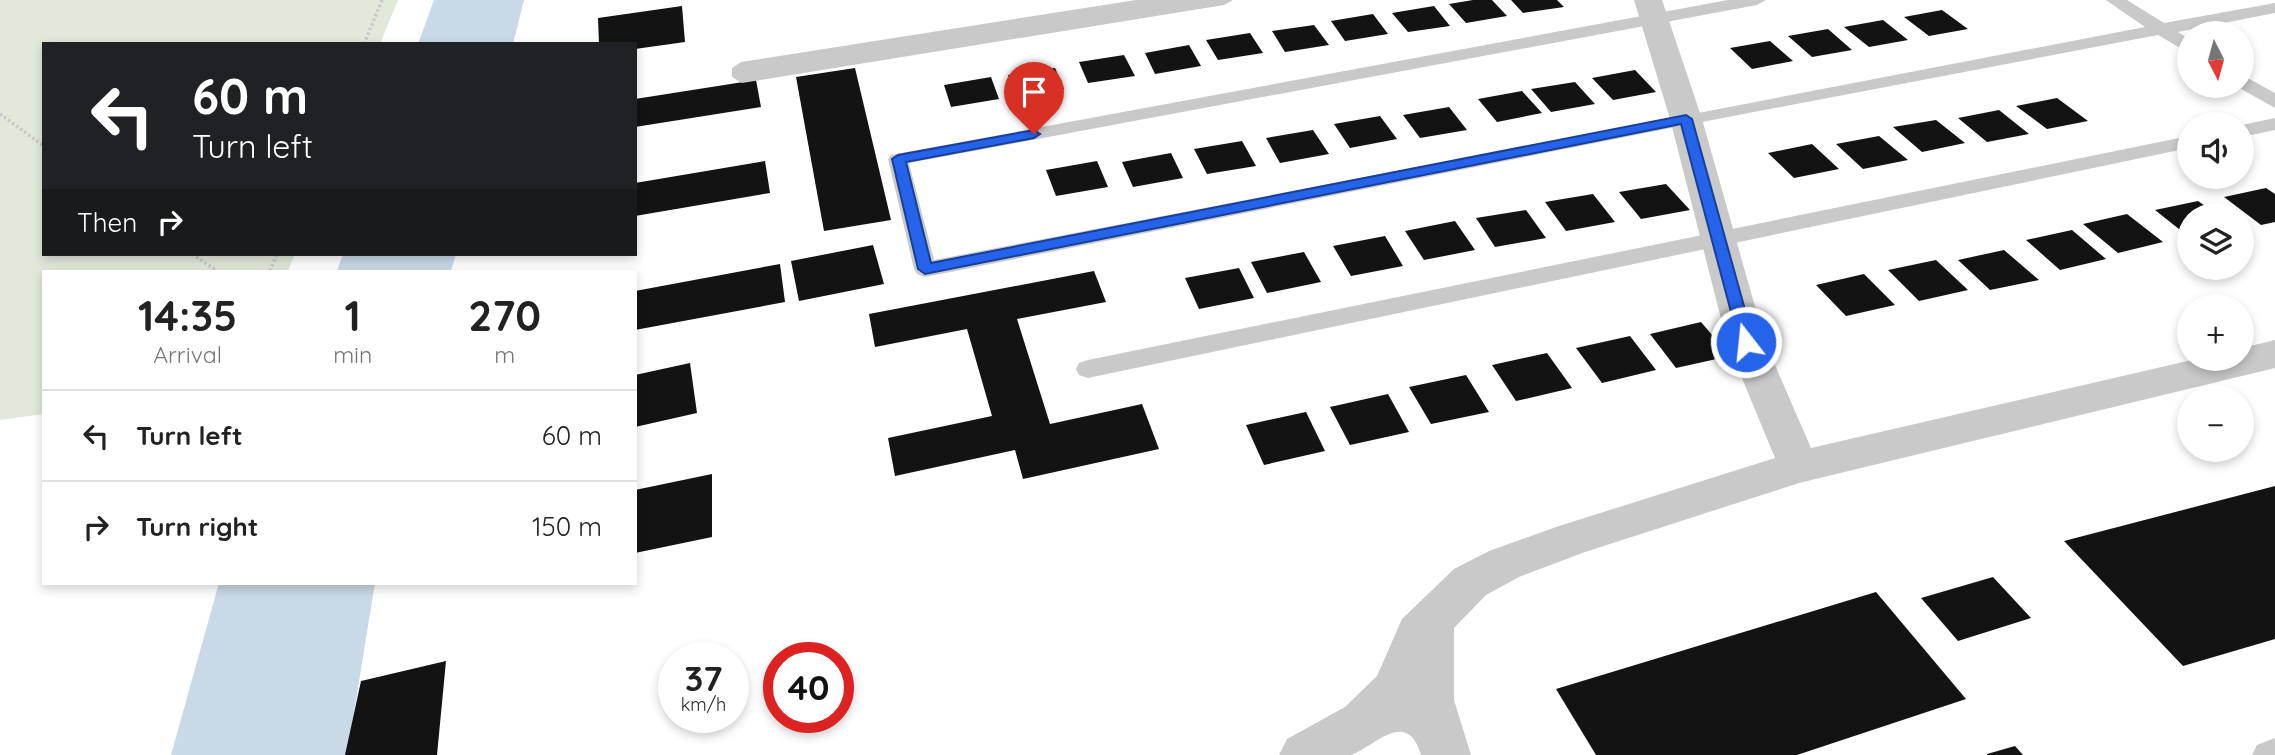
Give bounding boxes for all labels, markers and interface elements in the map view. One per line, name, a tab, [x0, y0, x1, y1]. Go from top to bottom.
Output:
north arrow	[2177, 21, 2254, 98]
map controls	[2177, 21, 2254, 462]
pin	[1004, 62, 1064, 134]
text: 60 m	[192, 65, 308, 126]
icon: left	[77, 70, 168, 161]
icon: arrive	[1015, 73, 1053, 111]
button: sound	[2177, 112, 2254, 189]
text: Turn left	[192, 126, 313, 166]
icon: right	[151, 203, 189, 241]
button: layers	[2177, 203, 2254, 280]
text: Then	[77, 206, 137, 239]
text: 14:35	[138, 289, 237, 342]
text: 1	[345, 289, 361, 342]
text: 270	[468, 289, 541, 342]
button: +	[2177, 294, 2254, 371]
position arrow	[1709, 305, 1783, 379]
text: Arrival	[153, 340, 222, 369]
text: min	[333, 340, 372, 369]
text: m	[494, 340, 515, 369]
button: −	[2177, 385, 2254, 462]
icon: left	[77, 417, 115, 455]
text: Turn left	[136, 419, 243, 452]
text: 60 m	[542, 419, 602, 452]
icon: right	[77, 508, 115, 546]
text: Turn right	[136, 510, 258, 543]
text: 150 m	[532, 510, 602, 543]
speed limit sign: 40	[763, 642, 854, 733]
text: 37	[684, 656, 723, 700]
text: km/h	[681, 693, 726, 716]

